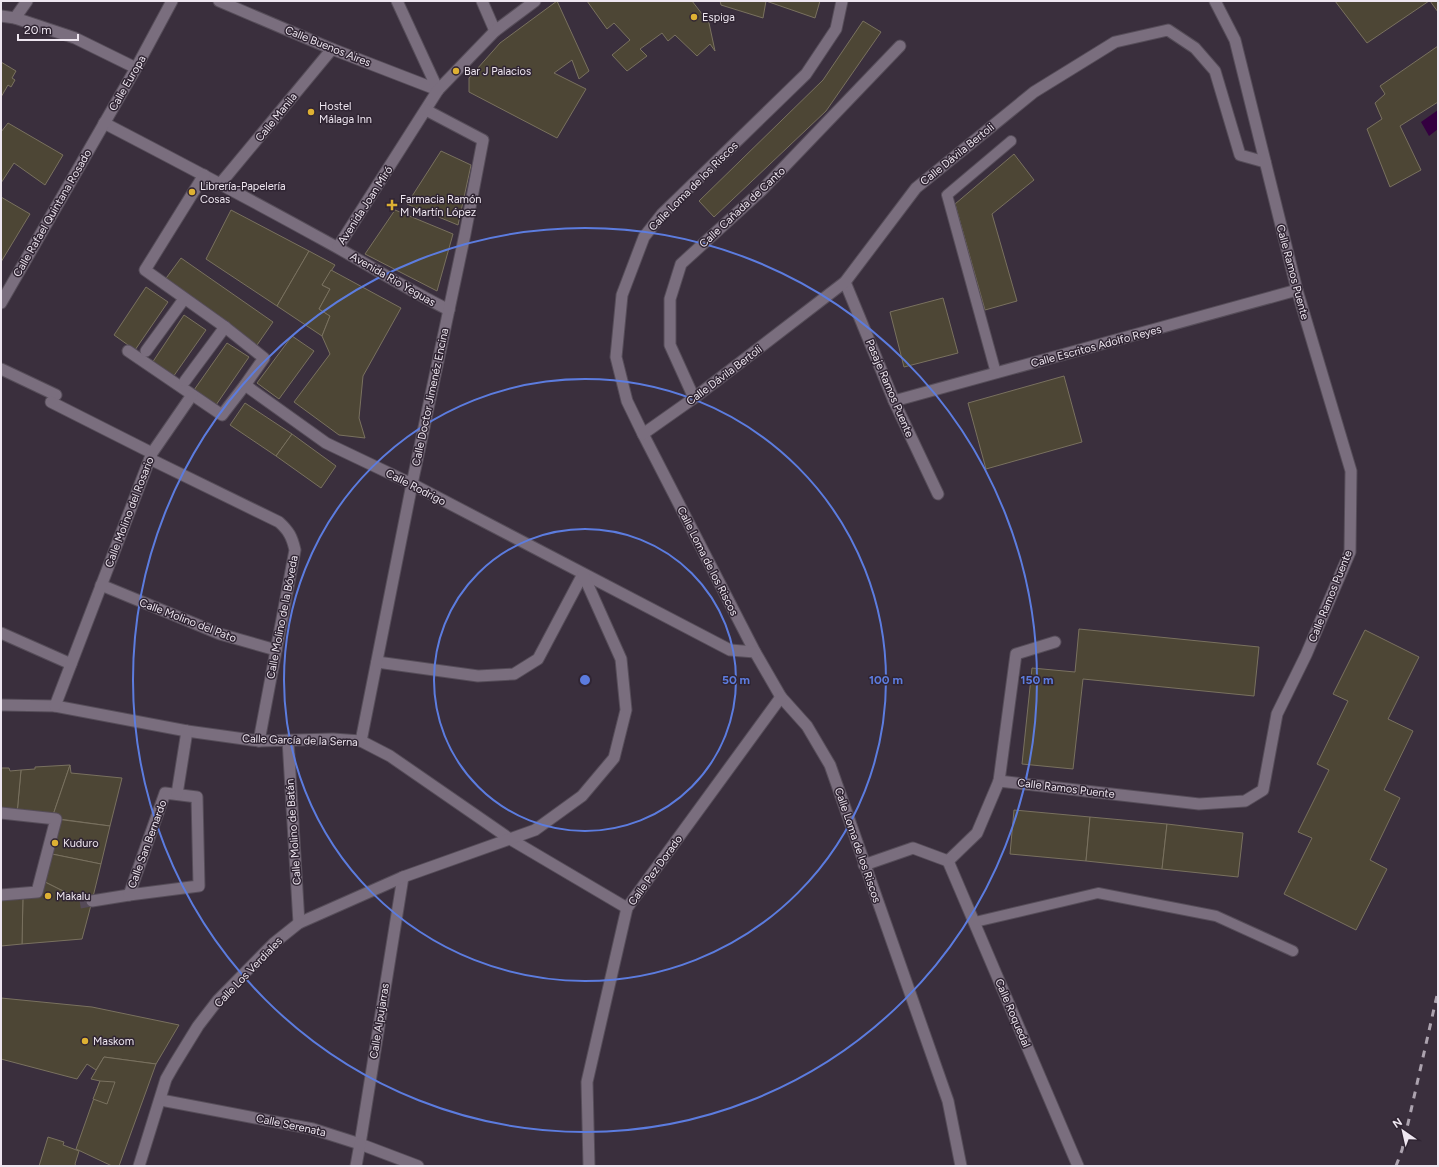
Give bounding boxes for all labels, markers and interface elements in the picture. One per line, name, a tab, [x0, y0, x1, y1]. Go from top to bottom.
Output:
place label: Espiga	[702, 11, 735, 24]
marker: Espiga	[689, 12, 699, 22]
scale bar	[18, 16, 78, 42]
text: 20 m	[24, 23, 52, 37]
street label: Calle Buenos Aires	[283, 23, 373, 70]
street label: Calle Europa	[106, 53, 149, 113]
place label: Bar J Palacios	[464, 65, 531, 78]
marker: Bar J Palacios	[451, 66, 461, 76]
street label: Calle Manila	[253, 90, 300, 144]
place label: Hostel Málaga Inn	[319, 100, 372, 126]
marker: Hostel Málaga Inn	[306, 107, 316, 117]
street label: Calle Dávila Bertoli	[918, 121, 997, 188]
street label: Calle Loma de los Riscos	[646, 139, 741, 234]
street label: Calle Rafael Quintana Rosado	[11, 147, 94, 279]
street label: Avenida Joan Miró	[335, 164, 396, 247]
street label: Calle Cañada de Canto	[697, 164, 788, 250]
place label: Librería-Papelería Cosas	[200, 180, 286, 206]
marker: Librería-Papelería Cosas	[187, 187, 197, 197]
place label: Farmacia Ramón M Martín López	[400, 193, 481, 219]
marker: Farmacia Ramón M Martín López	[387, 200, 397, 210]
street label: Calle Ramos Puente	[1274, 223, 1311, 321]
street label: Avenida Rio Yeguas	[348, 250, 438, 309]
street label: Calle Escritos Adolfo Reyes	[1029, 323, 1163, 370]
street label: Calle Doctor Jimenéz Encina	[410, 327, 451, 467]
street label: Pasaje Ramos Puente	[863, 337, 916, 439]
street label: Calle Dávila Bertoli	[684, 343, 765, 408]
street label: Calle Molino del Rosario	[102, 455, 157, 569]
street label: Calle Rodrigo	[383, 467, 448, 508]
street label: Calle Loma de los Riscos	[674, 504, 741, 618]
street label: Calle Ramos Puente	[1306, 548, 1355, 644]
street label: Calle Molino de la Bóveda	[264, 554, 301, 680]
street label: Calle Molino del Pato	[137, 596, 238, 645]
centre of rings	[578, 673, 592, 687]
text: 50 m	[722, 673, 750, 687]
text: 100 m	[869, 673, 903, 687]
text: 150 m	[1020, 673, 1054, 687]
street label: Calle García de la Serna	[242, 732, 358, 749]
street label: Calle Ramos Puente	[1017, 776, 1115, 801]
street label: Calle Molino de Batán	[283, 778, 304, 885]
street label: Calle Loma de los Riscos	[832, 786, 883, 904]
street label: Calle San Bernardo	[125, 798, 169, 890]
street label: Calle Pez Dorado	[626, 833, 685, 908]
place label: Kuduro	[63, 837, 99, 850]
marker: Kuduro	[50, 838, 60, 848]
place label: Makalu	[56, 890, 90, 903]
marker: Makalu	[43, 891, 53, 901]
street label: Calle Los Verdiales	[212, 935, 285, 1010]
street label: Calle Roquedal	[992, 977, 1033, 1049]
street label: Calle Alpujarras	[367, 982, 392, 1060]
place label: Maskom	[93, 1035, 134, 1048]
marker: Maskom	[80, 1036, 90, 1046]
north arrow	[1383, 1111, 1423, 1151]
street label: Calle Serenata	[255, 1112, 327, 1139]
text: N	[1391, 1115, 1405, 1131]

